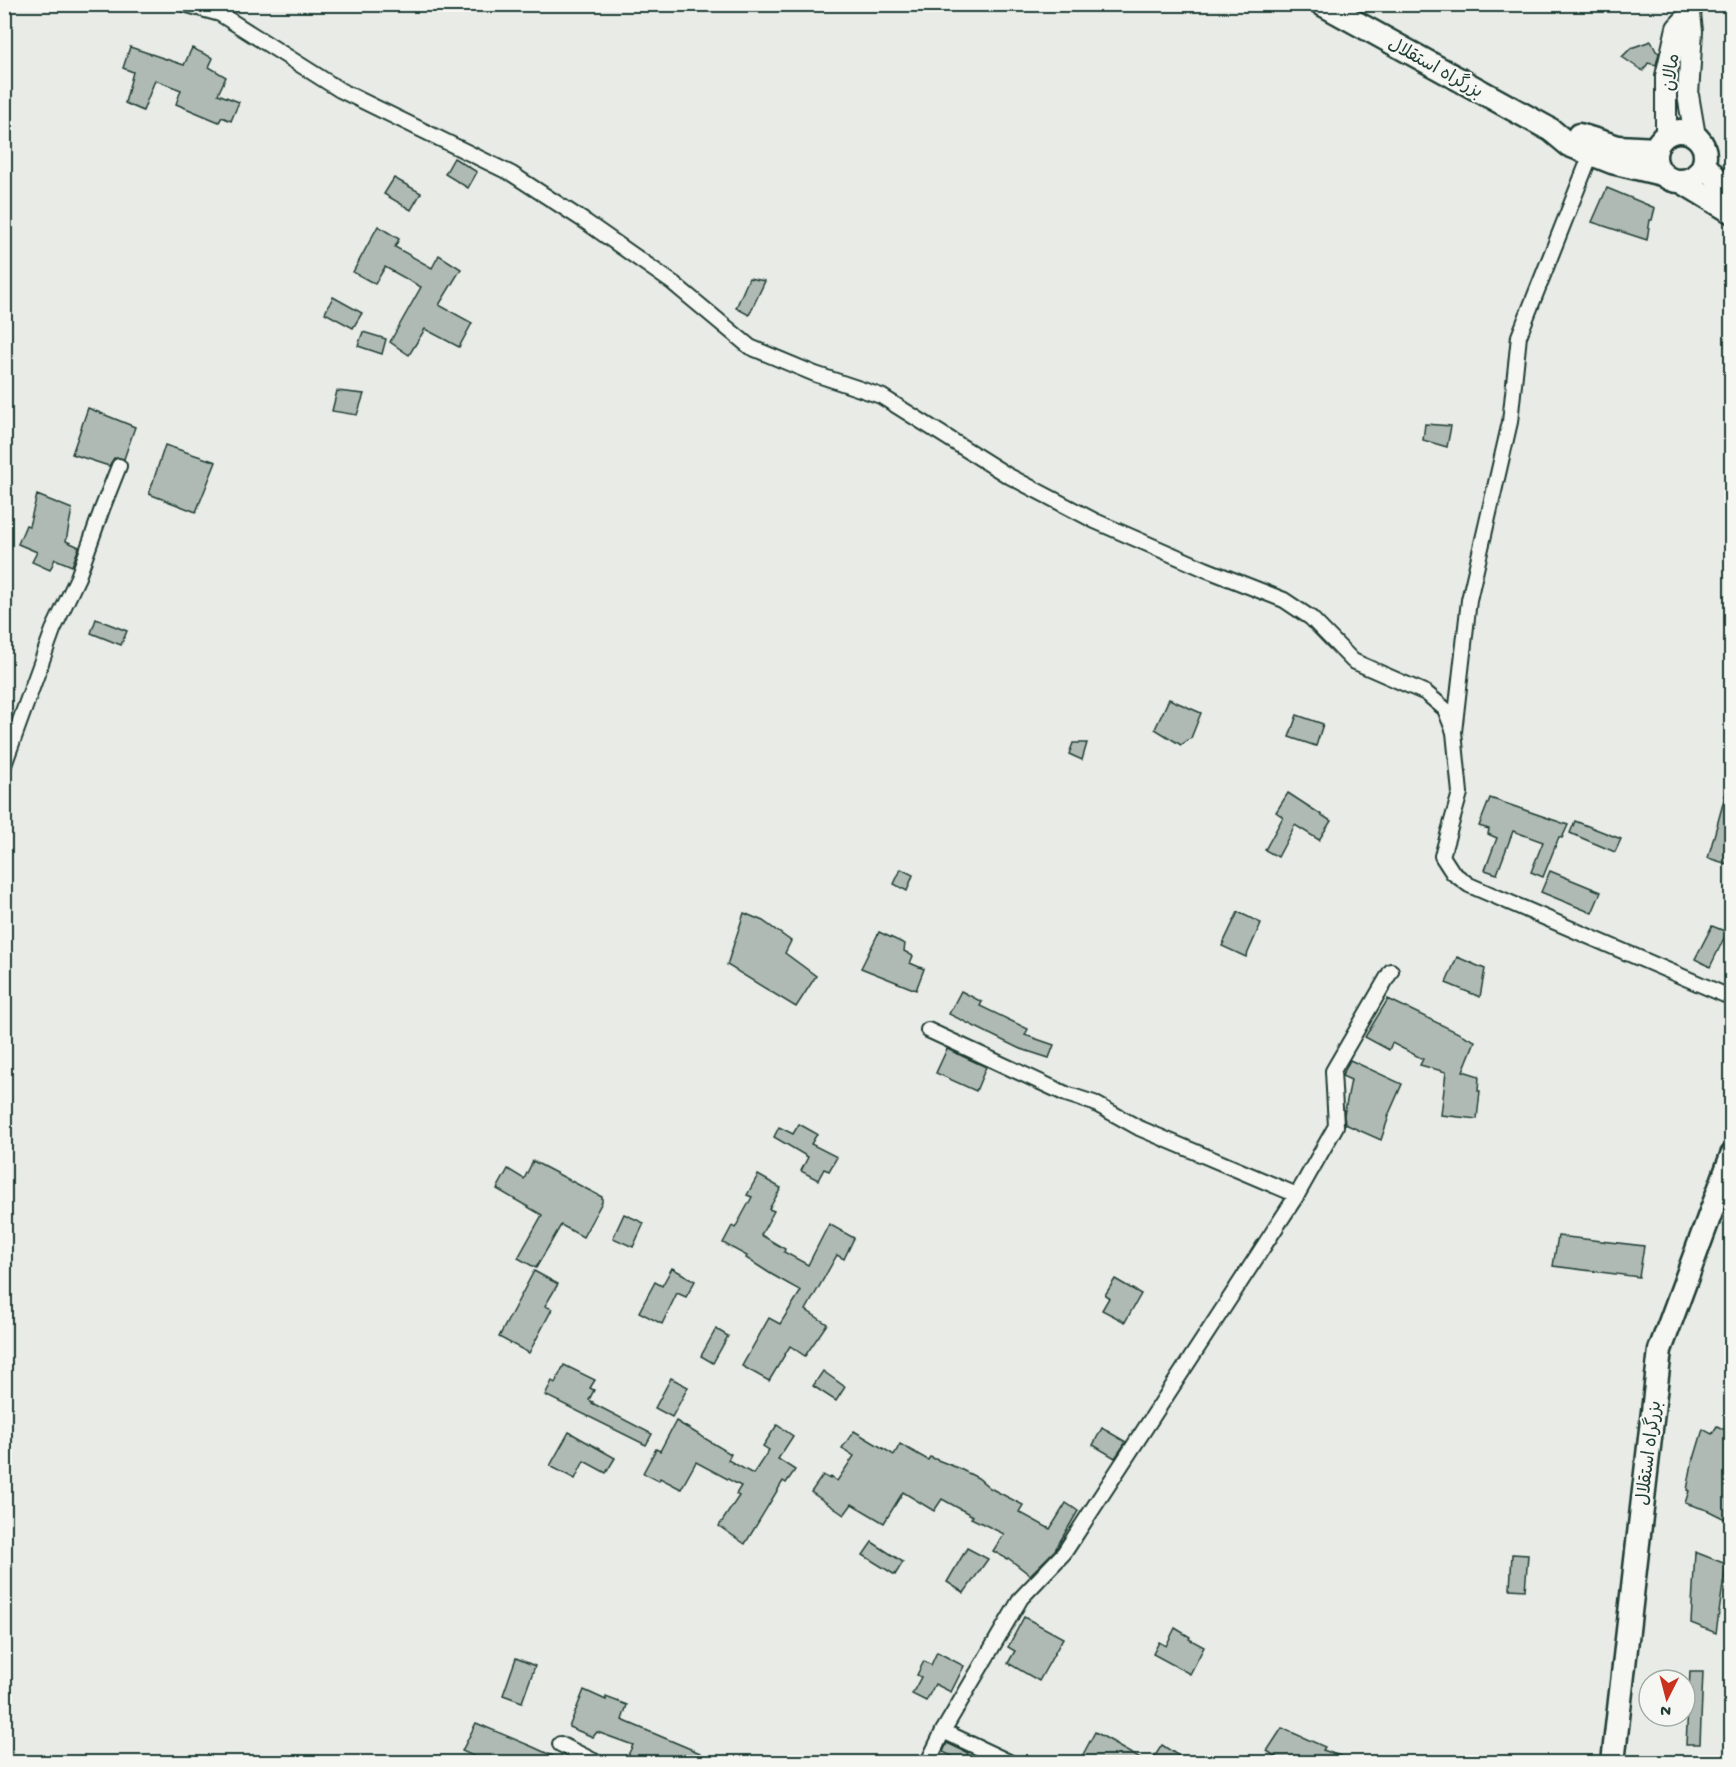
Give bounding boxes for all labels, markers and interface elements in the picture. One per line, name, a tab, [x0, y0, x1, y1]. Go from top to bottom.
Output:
street label: بزرگراه استقلال	[1384, 33, 1487, 104]
street label: مالان	[1659, 52, 1685, 92]
street label: بزرگراه استقلال	[1632, 1399, 1667, 1507]
north arrow	[1637, 1668, 1697, 1728]
text: N	[1659, 1699, 1672, 1719]

